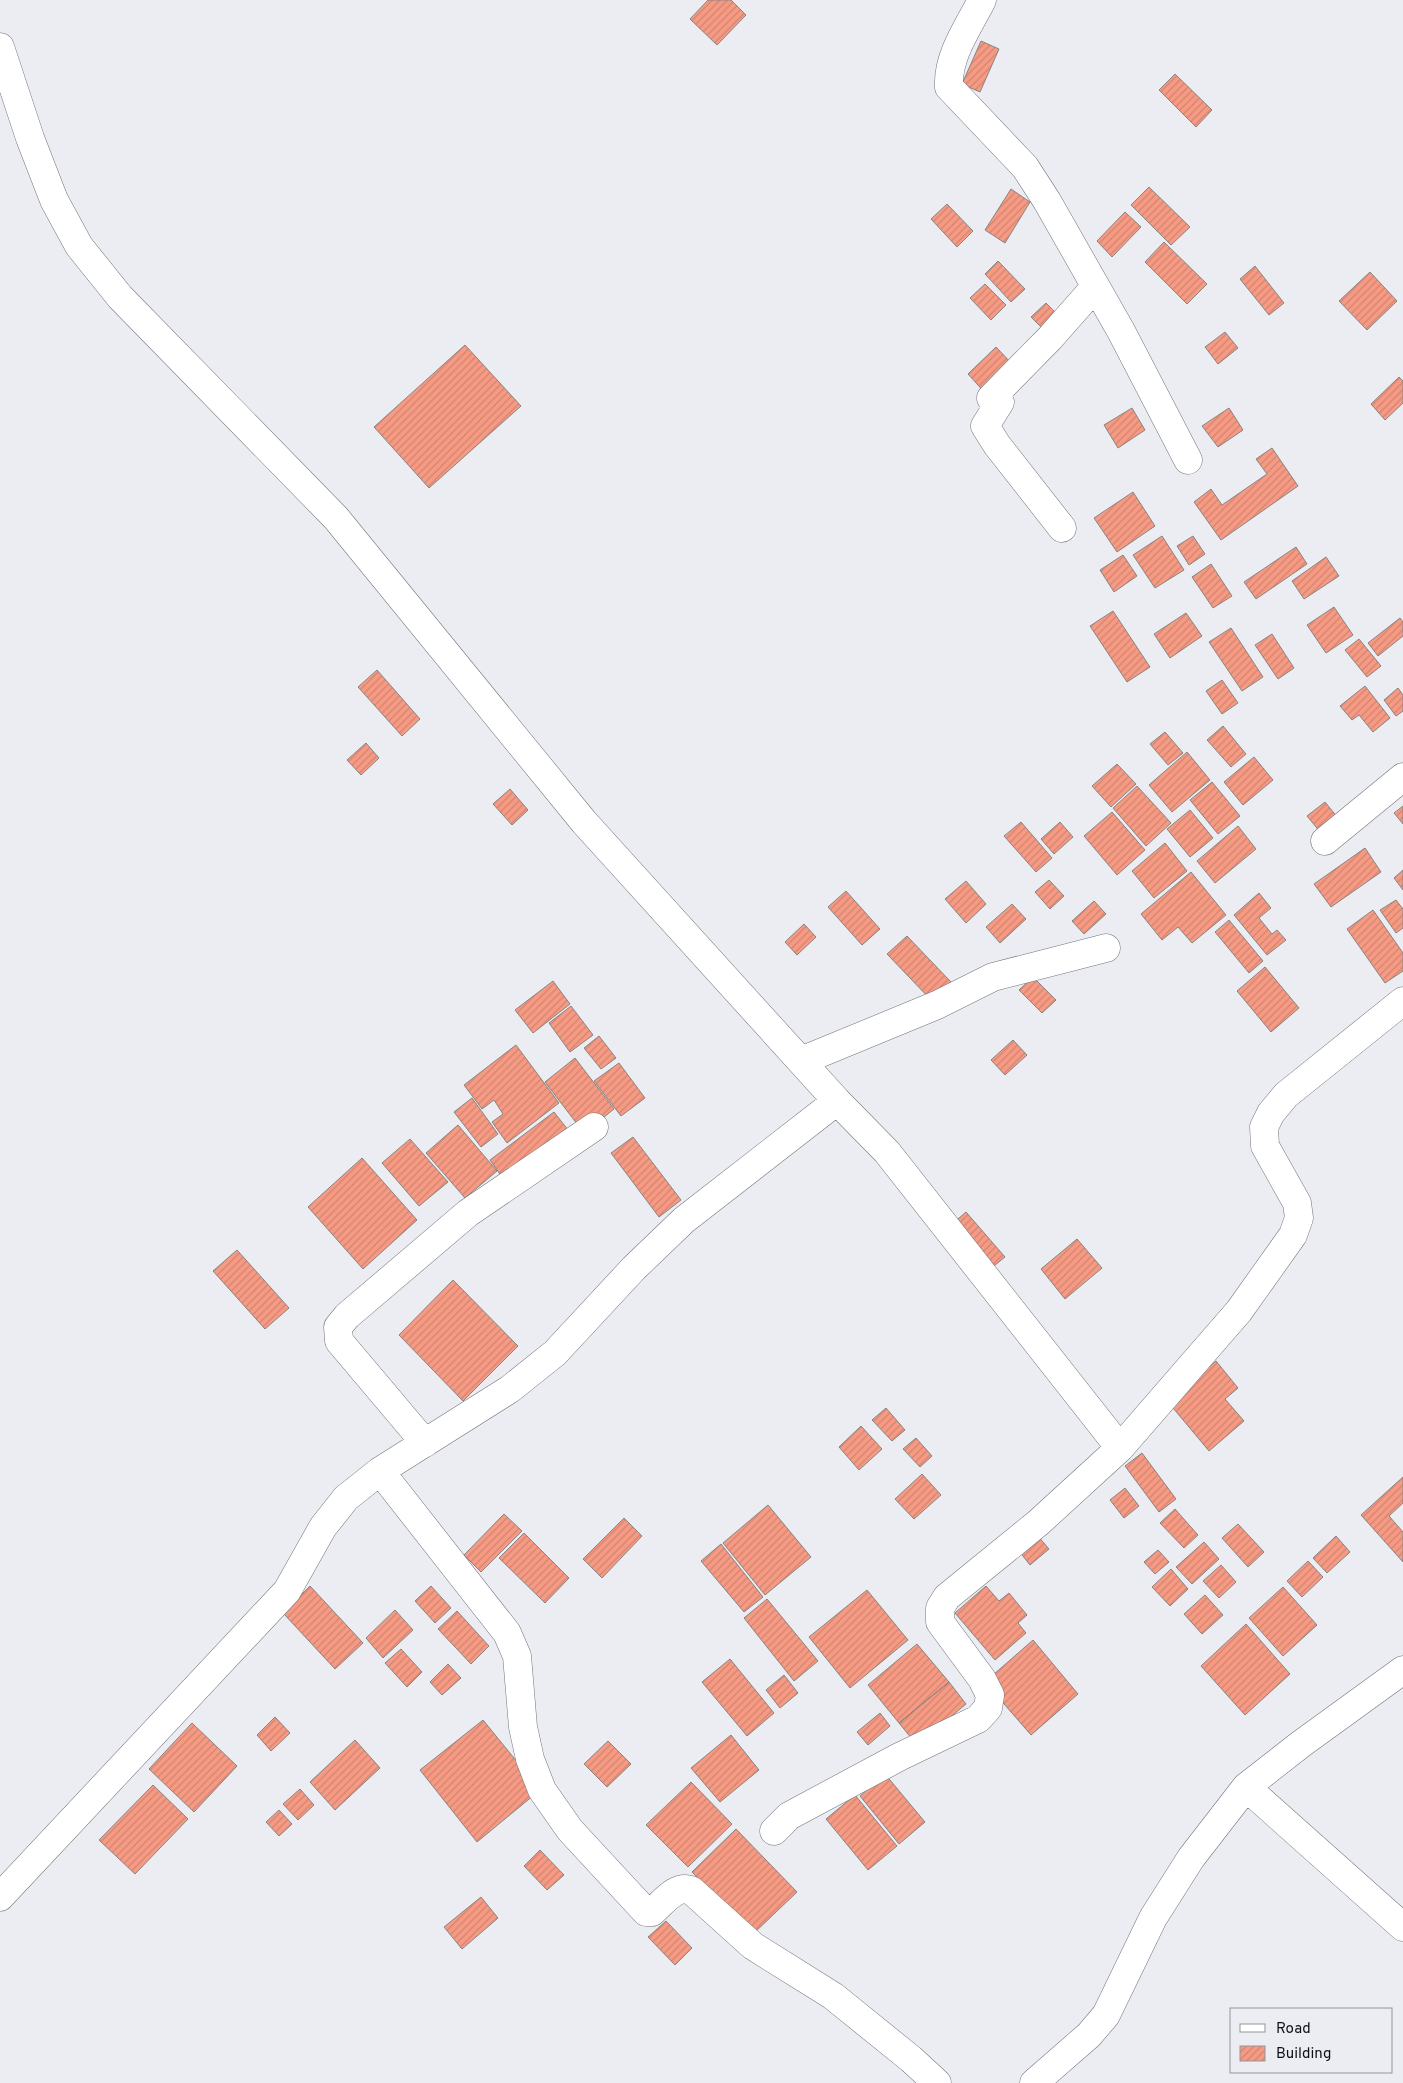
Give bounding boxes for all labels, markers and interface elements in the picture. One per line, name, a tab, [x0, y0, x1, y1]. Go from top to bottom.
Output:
legend	[1230, 2008, 1393, 2073]
text: Road	[1276, 2020, 1311, 2039]
text: Building	[1276, 2045, 1331, 2064]

